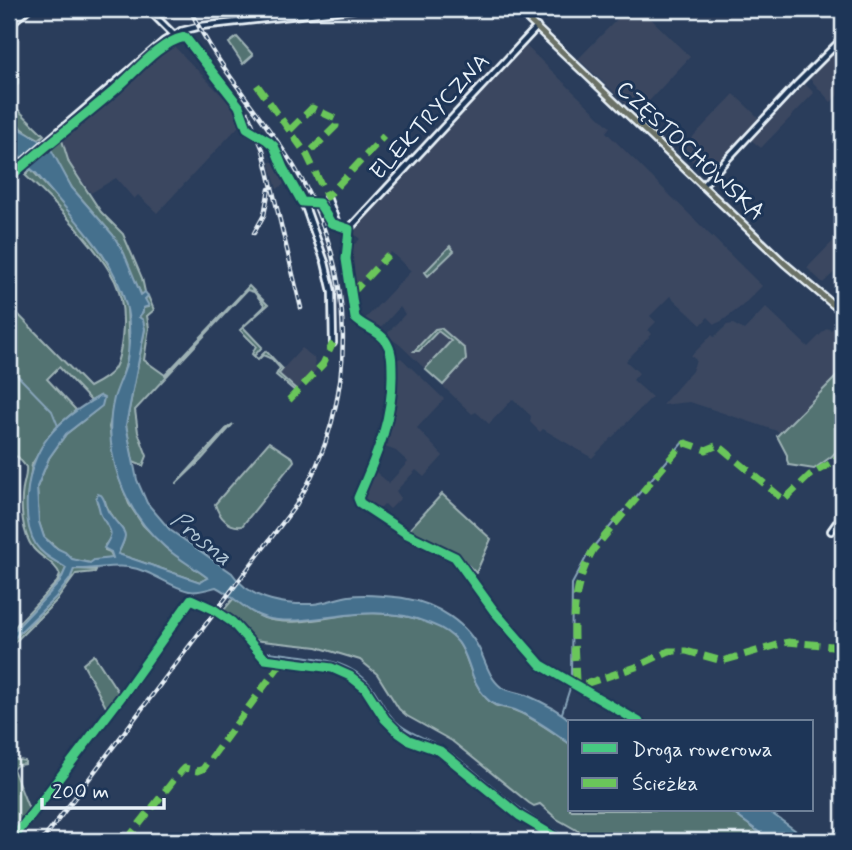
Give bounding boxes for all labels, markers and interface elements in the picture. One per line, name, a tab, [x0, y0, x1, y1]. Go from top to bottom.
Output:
street label: ELEKTRYCZNA	[364, 48, 497, 187]
street label: CZĘSTOCHOWSKA	[609, 75, 771, 228]
water label: Prosna	[164, 505, 238, 573]
legend	[568, 720, 814, 812]
text: Droga rowerowa	[632, 736, 773, 764]
scale bar	[42, 766, 164, 810]
text: Ścieżka	[632, 770, 698, 798]
text: 200 m	[52, 778, 109, 806]

